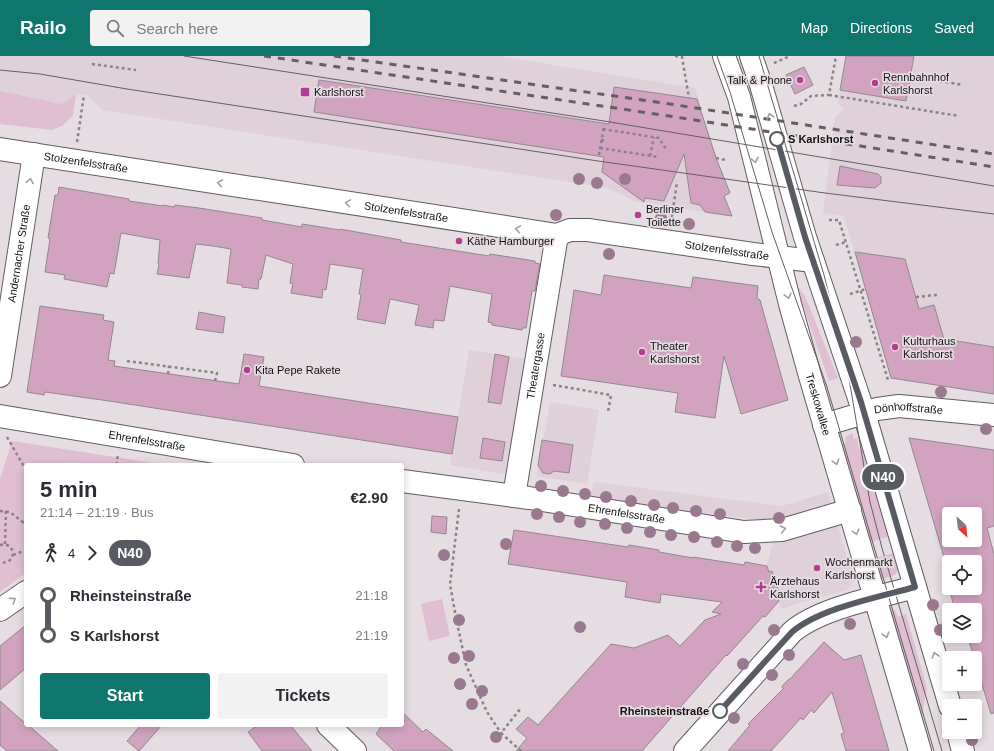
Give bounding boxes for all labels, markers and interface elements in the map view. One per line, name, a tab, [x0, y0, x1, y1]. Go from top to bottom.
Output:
search box	[90, 10, 370, 46]
text: Railo	[20, 17, 66, 38]
icon: search	[104, 17, 126, 39]
text: Search here	[136, 20, 218, 37]
text: Map	[801, 20, 828, 36]
text: Directions	[850, 20, 912, 36]
text: Saved	[934, 20, 974, 36]
place label: Rennbahnhof Karlshorst	[883, 71, 950, 96]
place label: Talk & Phone	[727, 74, 792, 86]
marker: Talk & Phone	[795, 75, 805, 85]
marker: Rennbahnhof Karlshorst	[870, 78, 880, 88]
marker: Karlshorst	[299, 86, 311, 98]
place label: Karlshorst	[314, 86, 364, 98]
one-way arrow	[766, 113, 775, 120]
marker: S Karlshorst	[769, 131, 785, 147]
place label: S Karlshorst	[788, 133, 854, 145]
street label: Stolzenfelsstraße	[43, 150, 129, 175]
one-way arrow	[751, 157, 759, 163]
one-way arrow	[25, 178, 34, 184]
one-way arrow	[217, 179, 223, 188]
one-way arrow	[345, 199, 351, 208]
street label: Stolzenfelsstraße	[363, 199, 449, 224]
street label: Andernacher Straße	[5, 203, 32, 303]
place label: Berliner Toilette	[646, 203, 684, 228]
marker: Berliner Toilette	[633, 210, 643, 220]
one-way arrow	[515, 225, 521, 234]
place label: Käthe Hamburger	[467, 235, 554, 247]
marker: Käthe Hamburger	[454, 236, 464, 246]
street label: Stolzenfelsstraße	[684, 238, 770, 262]
one-way arrow	[784, 292, 792, 299]
street label: Theatergasse	[524, 332, 547, 400]
place label: Kulturhaus Karlshorst	[903, 335, 956, 360]
place label: Theater Karlshorst	[650, 340, 700, 365]
marker: Kulturhaus Karlshorst	[890, 342, 900, 352]
marker: Theater Karlshorst	[637, 347, 647, 357]
place label: Kita Pepe Rakete	[255, 364, 341, 376]
marker: Kita Pepe Rakete	[242, 365, 252, 375]
street label: Treskowallee	[803, 372, 833, 437]
street label: Dönhoffstraße	[873, 400, 944, 416]
street label: Ehrenfelsstraße	[108, 428, 186, 453]
one-way arrow	[831, 458, 840, 465]
line badge: N40	[860, 464, 906, 490]
text: N40	[870, 469, 896, 485]
text: 5 min	[40, 477, 97, 502]
text: €2.90	[350, 489, 388, 506]
street label: Ehrenfelsstraße	[587, 501, 666, 525]
text: 21:14 – 21:19 · Bus	[40, 505, 153, 520]
north arrow	[942, 507, 982, 547]
map controls	[942, 507, 982, 739]
one-way arrow	[780, 525, 786, 534]
one-way arrow	[851, 528, 860, 535]
icon: walk	[40, 542, 62, 564]
icon: forward	[81, 542, 103, 564]
text: N40	[117, 545, 143, 561]
text: 4	[68, 546, 75, 561]
button: locate	[942, 555, 982, 595]
place label: Wochenmarkt Karlshorst	[825, 556, 893, 581]
marker: Wochenmarkt Karlshorst	[812, 563, 822, 573]
place label: Ärztehaus Karlshorst	[770, 575, 820, 600]
marker: Ärztehaus Karlshorst	[755, 581, 767, 593]
text: Rheinsteinstraße	[70, 587, 192, 604]
text: 21:18	[355, 588, 388, 603]
one-way arrow	[9, 597, 16, 605]
button: layers	[942, 603, 982, 643]
text: S Karlshorst	[70, 627, 159, 644]
text: 21:19	[355, 628, 388, 643]
one-way arrow	[881, 632, 890, 639]
button: +	[942, 651, 982, 691]
one-way arrow	[931, 652, 940, 659]
button: Start	[40, 673, 210, 719]
button: Tickets	[218, 673, 388, 719]
button: −	[942, 699, 982, 739]
marker: Rheinsteinstraße	[712, 703, 728, 719]
place label: Rheinsteinstraße	[620, 705, 709, 717]

